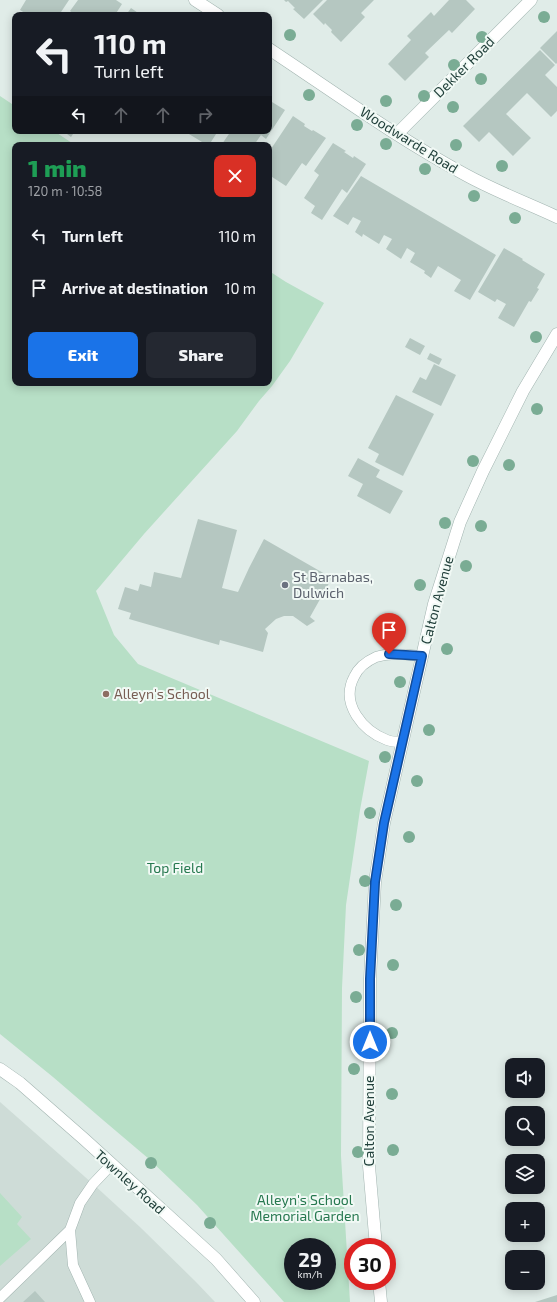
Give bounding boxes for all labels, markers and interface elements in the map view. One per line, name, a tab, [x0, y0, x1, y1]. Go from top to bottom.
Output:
text: 110 m	[94, 26, 167, 60]
icon: left	[28, 28, 80, 80]
street label: Dekker Road	[430, 33, 498, 101]
text: Turn left	[94, 60, 164, 82]
street label: Woodwarde Road	[357, 103, 461, 177]
icon: left	[68, 104, 90, 126]
icon: ahead	[110, 104, 132, 126]
icon: ahead	[152, 104, 174, 126]
icon: right	[194, 104, 216, 126]
text: 1 min	[28, 153, 87, 182]
button: close	[214, 155, 256, 197]
text: 120 m · 10:58	[28, 183, 102, 199]
icon: left	[28, 225, 50, 247]
text: Turn left	[62, 227, 123, 245]
text: 110 m	[219, 227, 256, 245]
icon: arrive	[28, 277, 50, 299]
text: Arrive at destination	[62, 279, 208, 297]
text: 10 m	[224, 279, 256, 297]
button: Exit	[28, 332, 138, 378]
button: Share	[146, 332, 256, 378]
street label: Calton Avenue	[417, 554, 456, 646]
place label: St Barnabas, Dulwich	[293, 568, 373, 601]
marker: St Barnabas, Dulwich	[280, 580, 290, 590]
pin	[372, 613, 406, 654]
icon: arrive	[378, 619, 400, 641]
place label: Alleyn's School	[114, 685, 211, 702]
marker: Alleyn's School	[101, 689, 111, 699]
park label: Top Field	[147, 859, 203, 876]
position arrow	[349, 1021, 391, 1063]
map controls	[505, 1058, 545, 1290]
button: sound	[505, 1058, 545, 1098]
street label: Calton Avenue	[360, 1076, 377, 1166]
button: search	[505, 1106, 545, 1146]
street label: Townley Road	[92, 1146, 169, 1217]
button: layers	[505, 1154, 545, 1194]
park label: Alleyn's School Memorial Garden	[250, 1191, 360, 1224]
button: +	[505, 1202, 545, 1242]
speed limit sign: 30	[344, 1238, 396, 1290]
text: 29	[298, 1247, 322, 1271]
button: −	[505, 1250, 545, 1290]
text: km/h	[298, 1268, 322, 1280]

